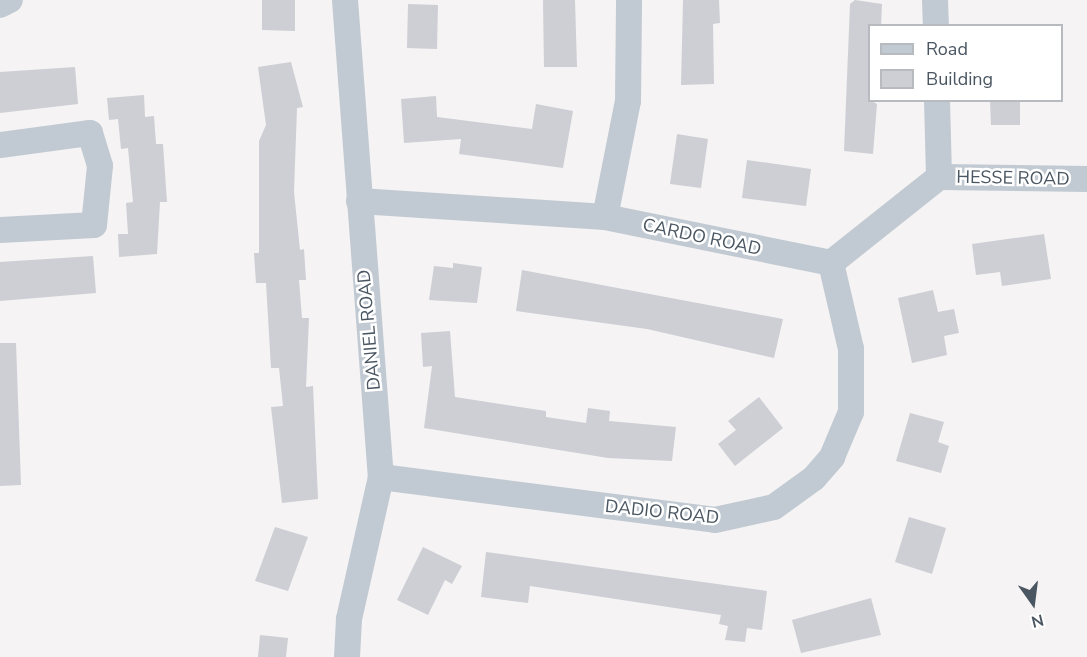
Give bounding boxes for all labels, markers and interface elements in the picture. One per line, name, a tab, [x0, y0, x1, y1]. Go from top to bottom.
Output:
legend	[868, 24, 1063, 102]
text: Road	[926, 37, 968, 61]
text: Building	[926, 67, 993, 91]
street label: HESSE ROAD	[956, 166, 1070, 190]
street label: CARDO ROAD	[641, 214, 763, 260]
street label: DANIEL ROAD	[353, 269, 385, 391]
street label: DADIO ROAD	[604, 495, 720, 529]
north arrow	[1003, 573, 1063, 633]
text: N	[1029, 608, 1046, 633]

